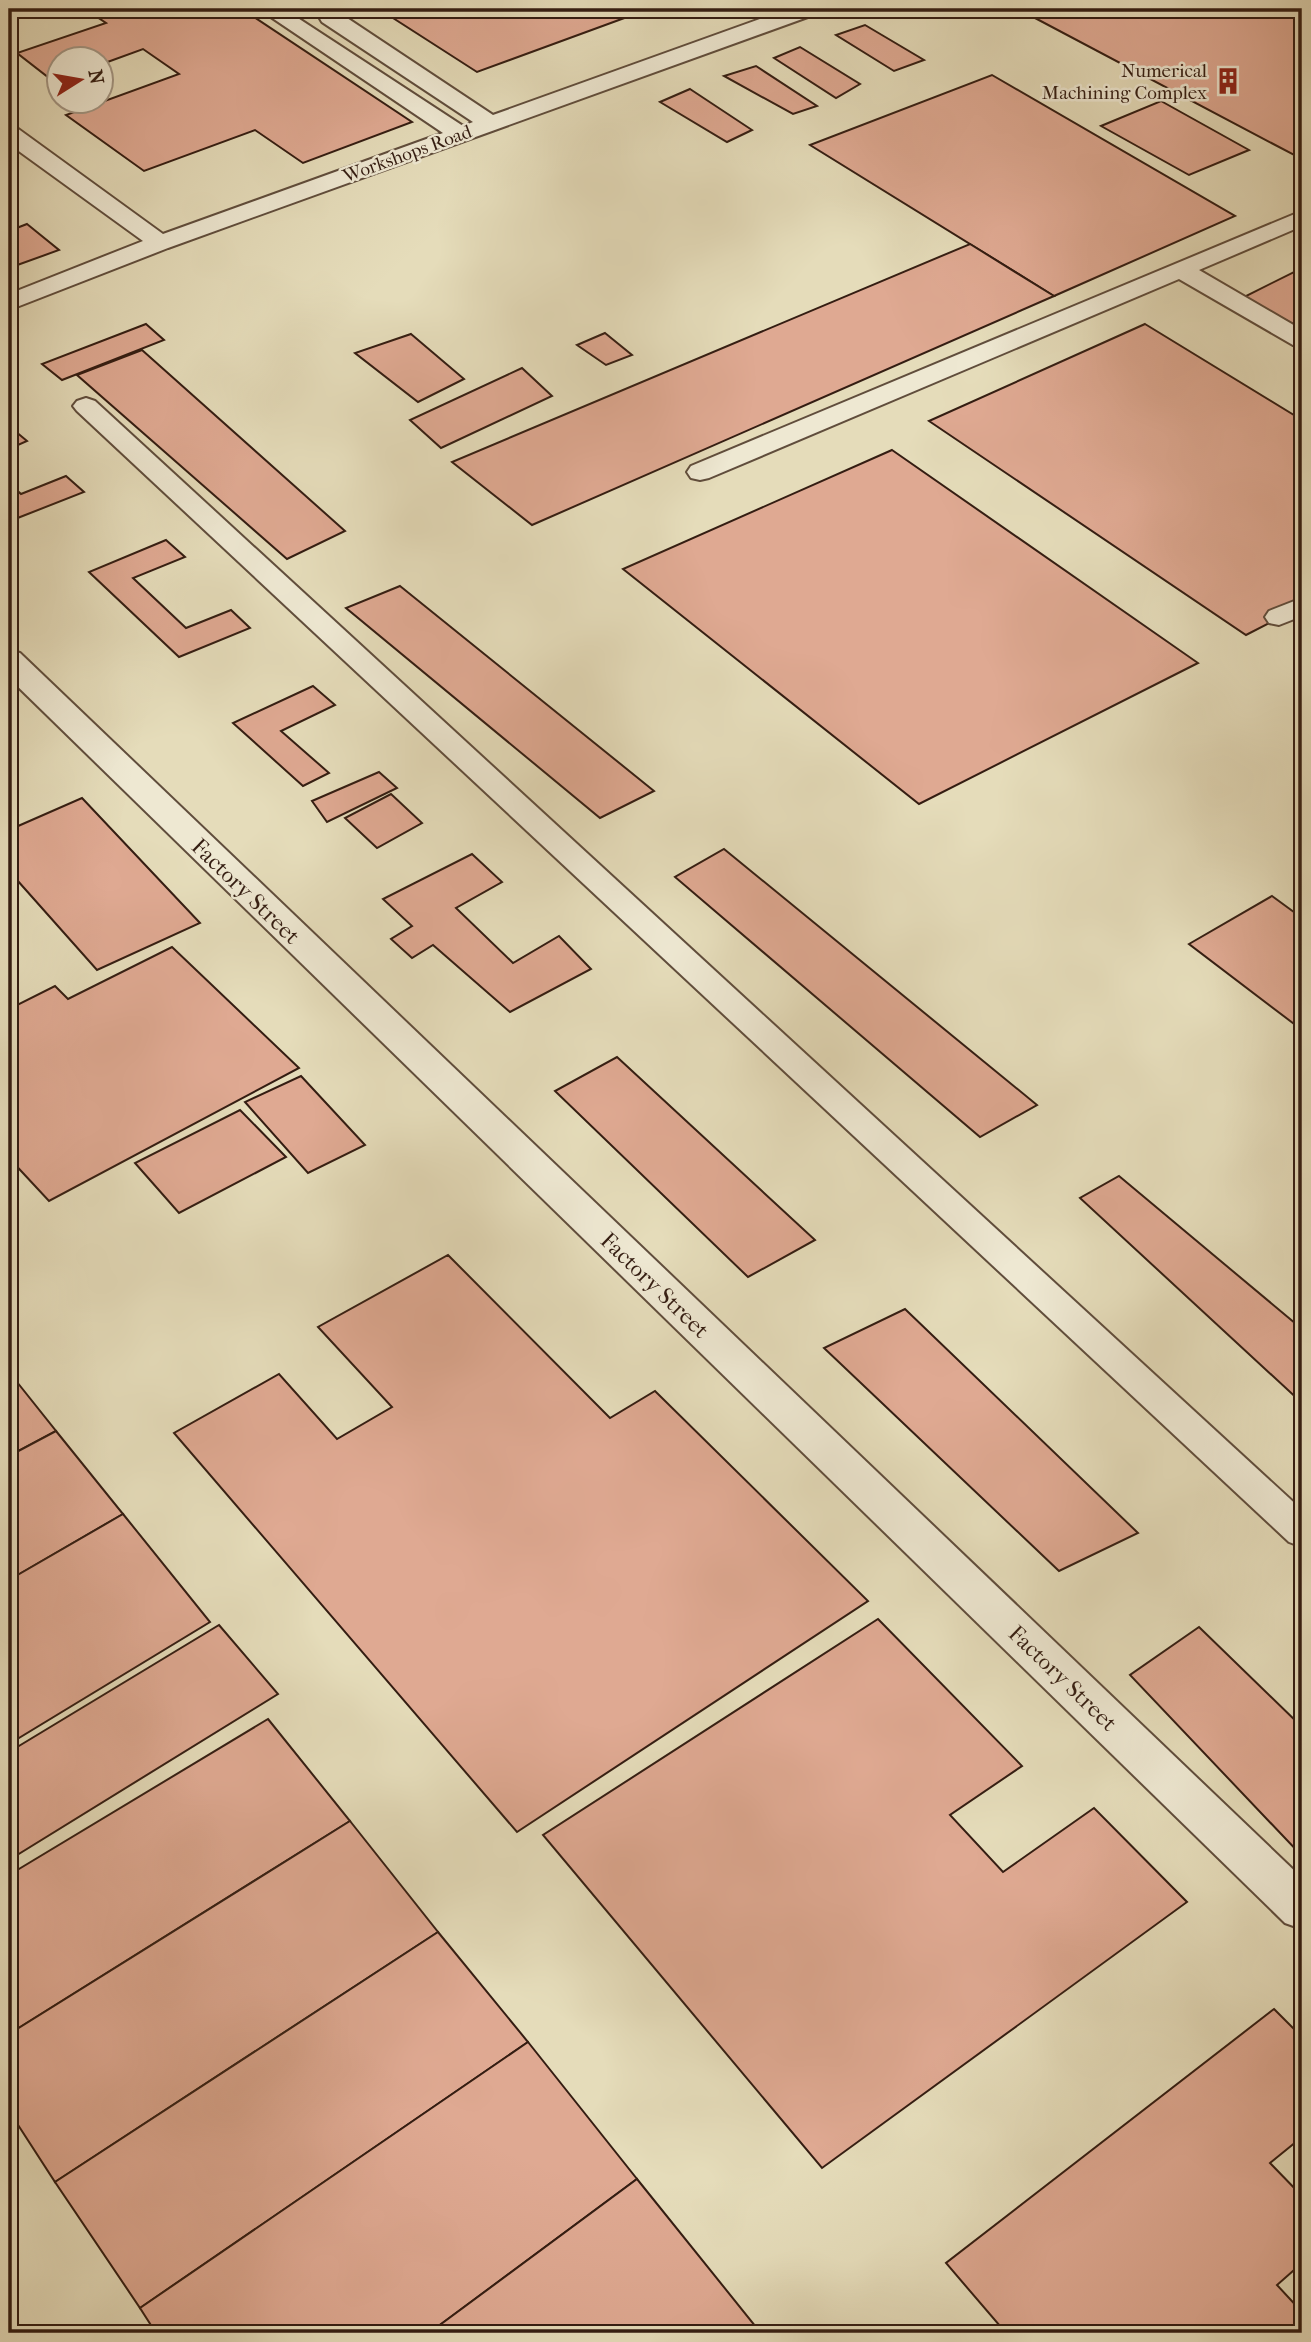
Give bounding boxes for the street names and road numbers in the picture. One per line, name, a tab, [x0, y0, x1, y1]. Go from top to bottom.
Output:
street label: Workshops Road	[339, 120, 475, 188]
street label: Factory Street	[186, 833, 306, 950]
street label: Factory Street	[595, 1227, 715, 1344]
street label: Factory Street	[1003, 1620, 1123, 1737]

